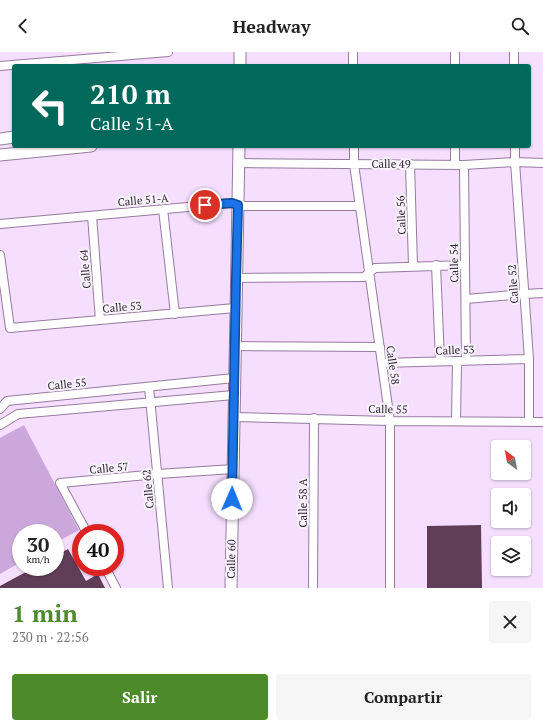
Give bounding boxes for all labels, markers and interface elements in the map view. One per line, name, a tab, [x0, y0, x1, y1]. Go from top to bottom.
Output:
text: Headway	[233, 14, 310, 38]
icon: back	[12, 15, 34, 37]
icon: search	[509, 15, 531, 37]
text: 210 m	[90, 75, 171, 112]
icon: left	[24, 80, 76, 132]
text: Calle 51-A	[90, 111, 173, 135]
street label: Calle 49	[371, 157, 411, 171]
pin	[188, 188, 222, 222]
street label: Calle 51-A	[117, 191, 169, 209]
icon: arrive	[194, 194, 216, 216]
street label: Calle 56	[393, 195, 409, 235]
street label: Calle 54	[447, 243, 461, 283]
street label: Calle 64	[76, 249, 94, 289]
street label: Calle 52	[505, 264, 521, 304]
street label: Calle 53	[102, 298, 142, 316]
street label: Calle 53	[435, 342, 475, 358]
street label: Calle 58	[383, 345, 403, 386]
street label: Calle 55	[47, 375, 87, 393]
street label: Calle 55	[368, 402, 408, 416]
north arrow	[491, 440, 531, 480]
map controls	[491, 440, 531, 576]
street label: Calle 57	[89, 459, 129, 477]
street label: Calle 62	[139, 469, 157, 509]
position arrow	[211, 478, 253, 520]
street label: Calle 58 A	[296, 478, 310, 528]
button: sound	[491, 488, 531, 528]
speed limit sign: 40	[72, 524, 124, 576]
text: 30	[27, 531, 49, 558]
button: layers	[491, 536, 531, 576]
street label: Calle 60	[224, 539, 238, 579]
text: km/h	[26, 553, 50, 566]
text: 1 min	[12, 597, 78, 629]
button: close	[489, 601, 531, 643]
text: 230 m · 22:56	[12, 628, 89, 646]
button: Salir	[12, 674, 268, 720]
button: Compartir	[276, 674, 531, 720]

